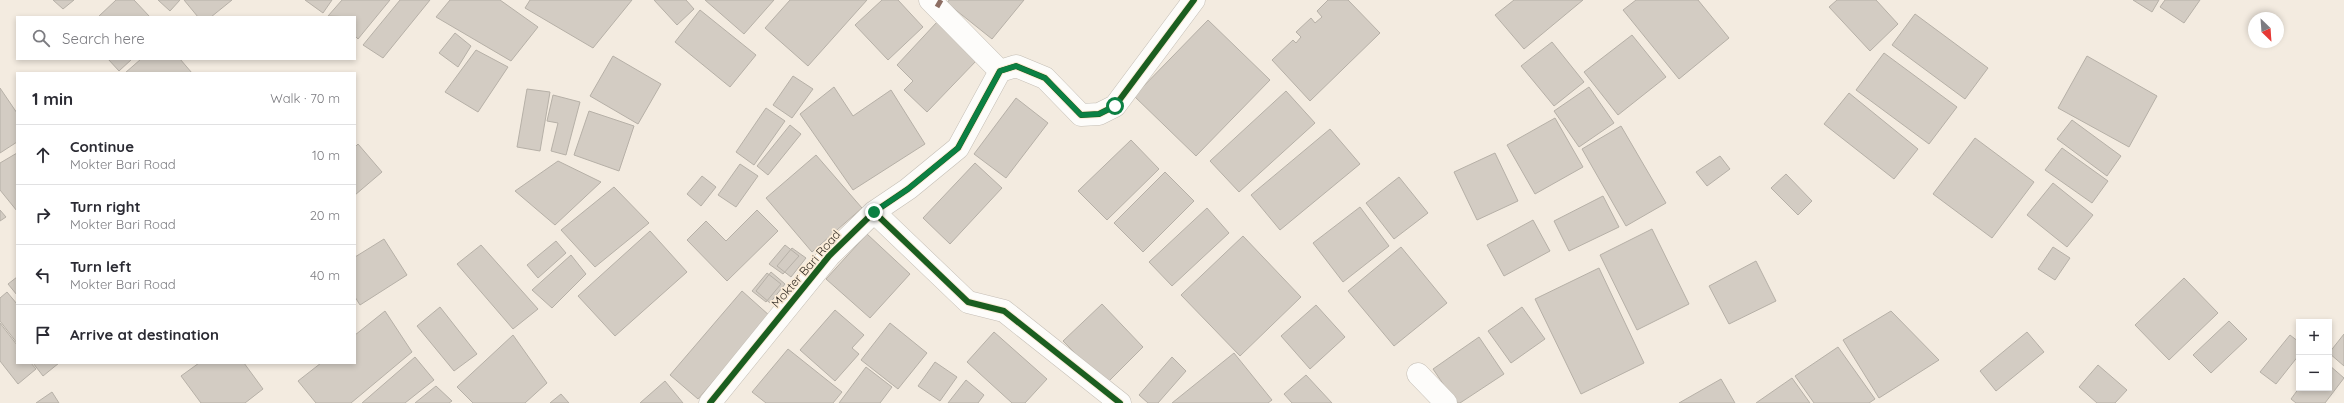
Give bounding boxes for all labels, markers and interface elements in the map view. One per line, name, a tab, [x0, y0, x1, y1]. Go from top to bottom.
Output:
north arrow	[2248, 12, 2284, 48]
search box	[16, 16, 356, 60]
icon: search	[30, 27, 52, 49]
text: Search here	[62, 29, 145, 48]
text: 1 min	[32, 88, 73, 109]
text: Walk · 70 m	[270, 90, 340, 106]
route start	[1106, 97, 1124, 115]
text: Continue	[70, 137, 134, 156]
icon: ahead	[32, 144, 54, 166]
text: 10 m	[312, 147, 340, 163]
text: Mokter Bari Road	[70, 156, 176, 172]
text: Turn right	[70, 197, 141, 216]
route end	[865, 203, 883, 221]
icon: right	[32, 204, 54, 226]
text: 20 m	[310, 207, 340, 223]
text: Mokter Bari Road	[70, 216, 176, 232]
street label: Mokter Bari Road	[768, 227, 843, 310]
text: Turn left	[70, 257, 132, 276]
icon: left	[32, 264, 54, 286]
text: 40 m	[310, 267, 340, 283]
text: Mokter Bari Road	[70, 276, 176, 292]
map controls	[2296, 319, 2332, 391]
button: +	[2296, 319, 2332, 355]
icon: arrive	[32, 324, 54, 346]
text: Arrive at destination	[70, 325, 219, 344]
button: −	[2296, 355, 2332, 391]

